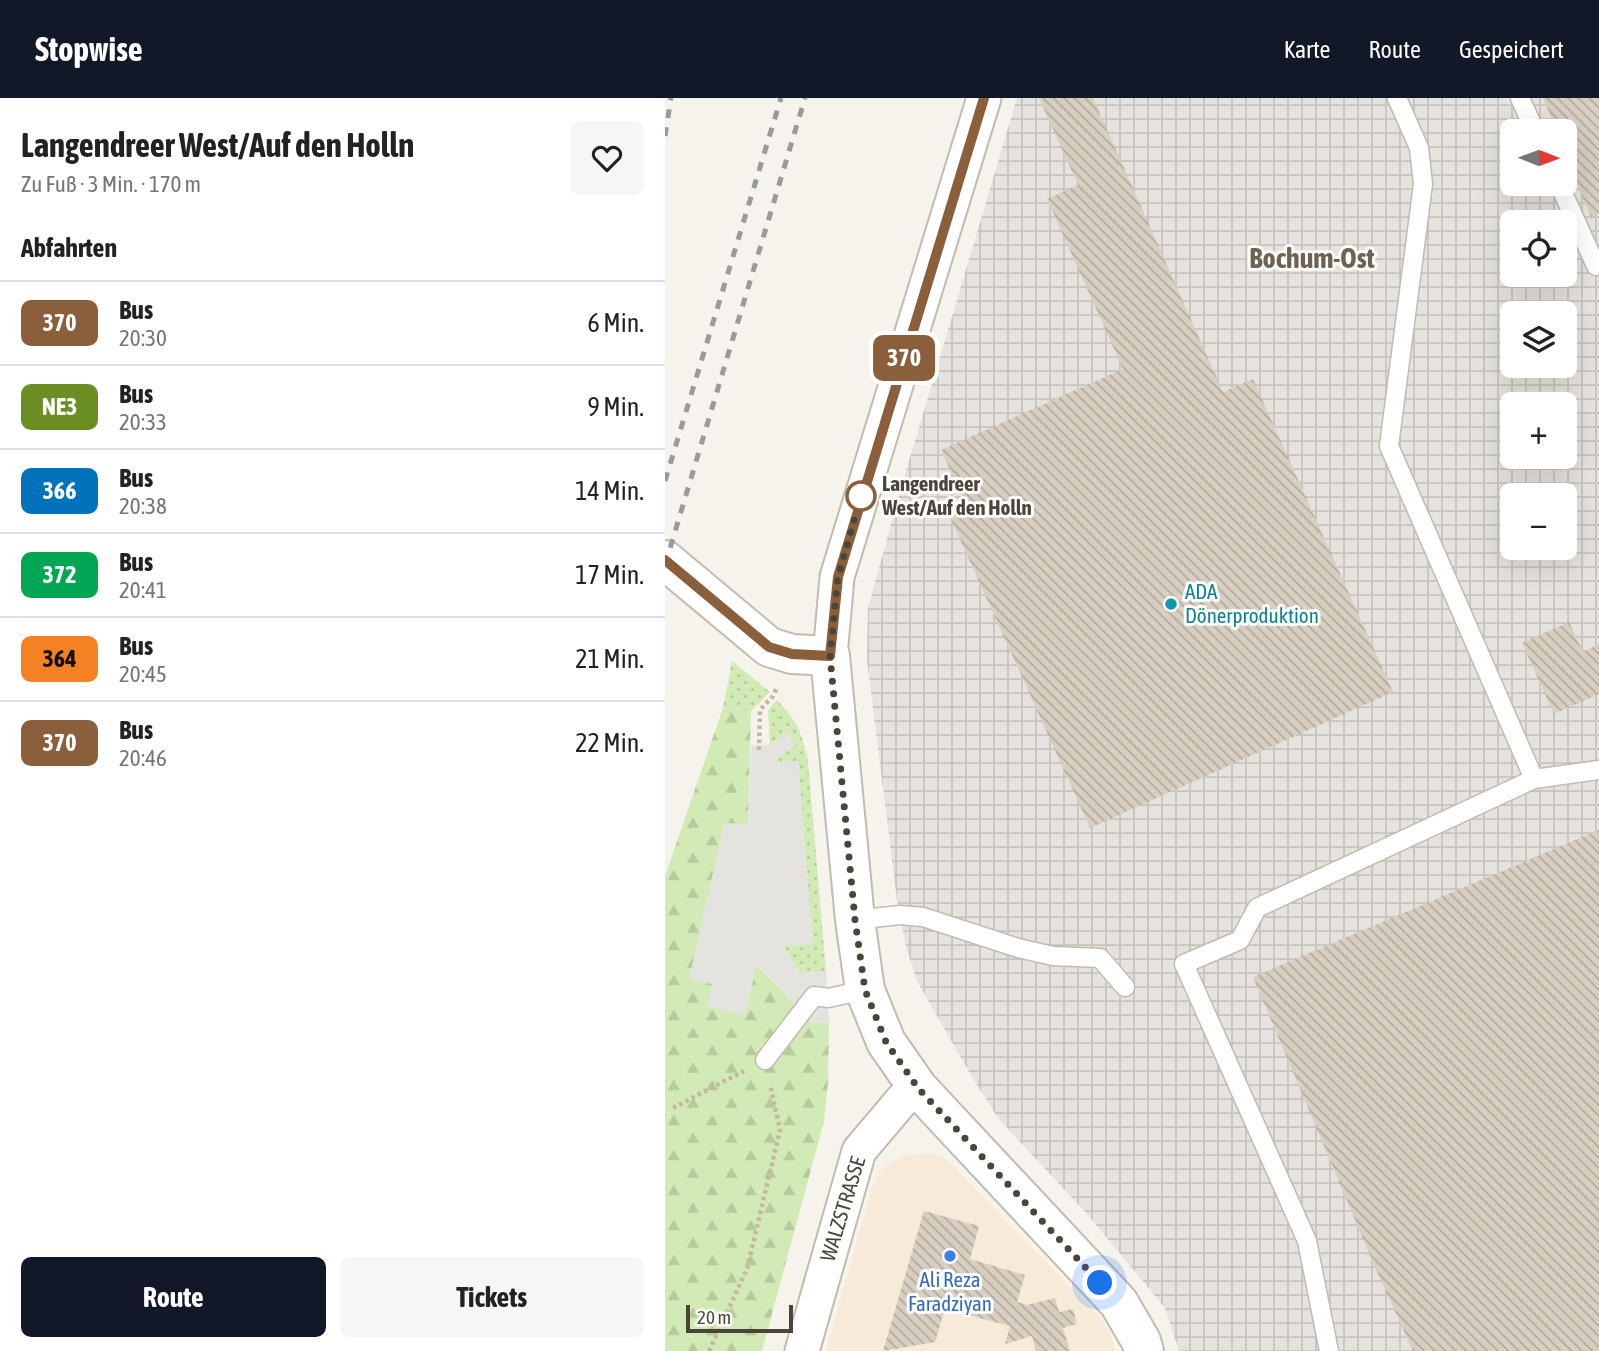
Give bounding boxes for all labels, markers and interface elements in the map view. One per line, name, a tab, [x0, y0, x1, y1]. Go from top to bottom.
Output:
text: Stopwise	[35, 30, 143, 68]
text: Karte	[1284, 36, 1330, 63]
text: Route	[1368, 36, 1421, 63]
text: Gespeichert	[1459, 36, 1564, 63]
north arrow	[1500, 119, 1577, 196]
map controls	[1500, 119, 1577, 560]
button: heart	[570, 121, 644, 195]
text: Langendreer West/Auf den Holln	[21, 126, 414, 164]
text: Zu Fuß · 3 Min. · 170 m	[21, 171, 201, 197]
button: locate	[1500, 210, 1577, 287]
text: Abfahrten	[21, 233, 117, 263]
district label: Bochum-Ost	[1249, 242, 1375, 274]
text: Bus	[119, 295, 153, 325]
button: layers	[1500, 301, 1577, 378]
text: 6 Min.	[588, 308, 644, 338]
text: 370	[43, 309, 76, 336]
text: 20:30	[119, 325, 167, 351]
line badge: 370	[864, 335, 944, 381]
text: 370	[887, 344, 921, 371]
text: Bus	[119, 379, 153, 409]
text: 9 Min.	[588, 392, 644, 422]
button: +	[1500, 392, 1577, 469]
text: NE3	[42, 393, 77, 420]
text: 20:33	[119, 409, 167, 435]
text: Bus	[119, 463, 153, 493]
place label: Langendreer West/Auf den Holln	[881, 471, 1032, 519]
text: 14 Min.	[575, 476, 644, 506]
text: 366	[43, 477, 76, 504]
marker: Langendreer West/Auf den Holln	[846, 481, 876, 511]
button: −	[1500, 483, 1577, 560]
text: 20:38	[119, 493, 167, 519]
text: Bus	[119, 547, 153, 577]
text: 17 Min.	[575, 560, 644, 590]
text: 372	[43, 561, 76, 588]
text: 20:41	[119, 577, 167, 603]
place label: ADA Dönerproduktion	[1185, 579, 1319, 627]
marker: ADA Dönerproduktion	[1163, 596, 1179, 612]
text: Bus	[119, 631, 153, 661]
text: 21 Min.	[575, 644, 644, 674]
text: 364	[43, 645, 76, 672]
text: 20:45	[119, 661, 167, 687]
text: Bus	[119, 715, 153, 745]
text: 22 Min.	[575, 728, 644, 758]
text: 370	[43, 729, 76, 756]
text: 20:46	[119, 745, 167, 771]
street label: WALZSTRASSE	[815, 1153, 869, 1264]
marker: Ali Reza Faradziyan	[942, 1248, 958, 1264]
button: Route	[21, 1257, 326, 1337]
button: Tickets	[340, 1257, 644, 1337]
your location	[1082, 1265, 1117, 1300]
place label: Ali Reza Faradziyan	[908, 1267, 992, 1315]
scale bar	[686, 1302, 793, 1334]
text: 20 m	[697, 1306, 731, 1328]

